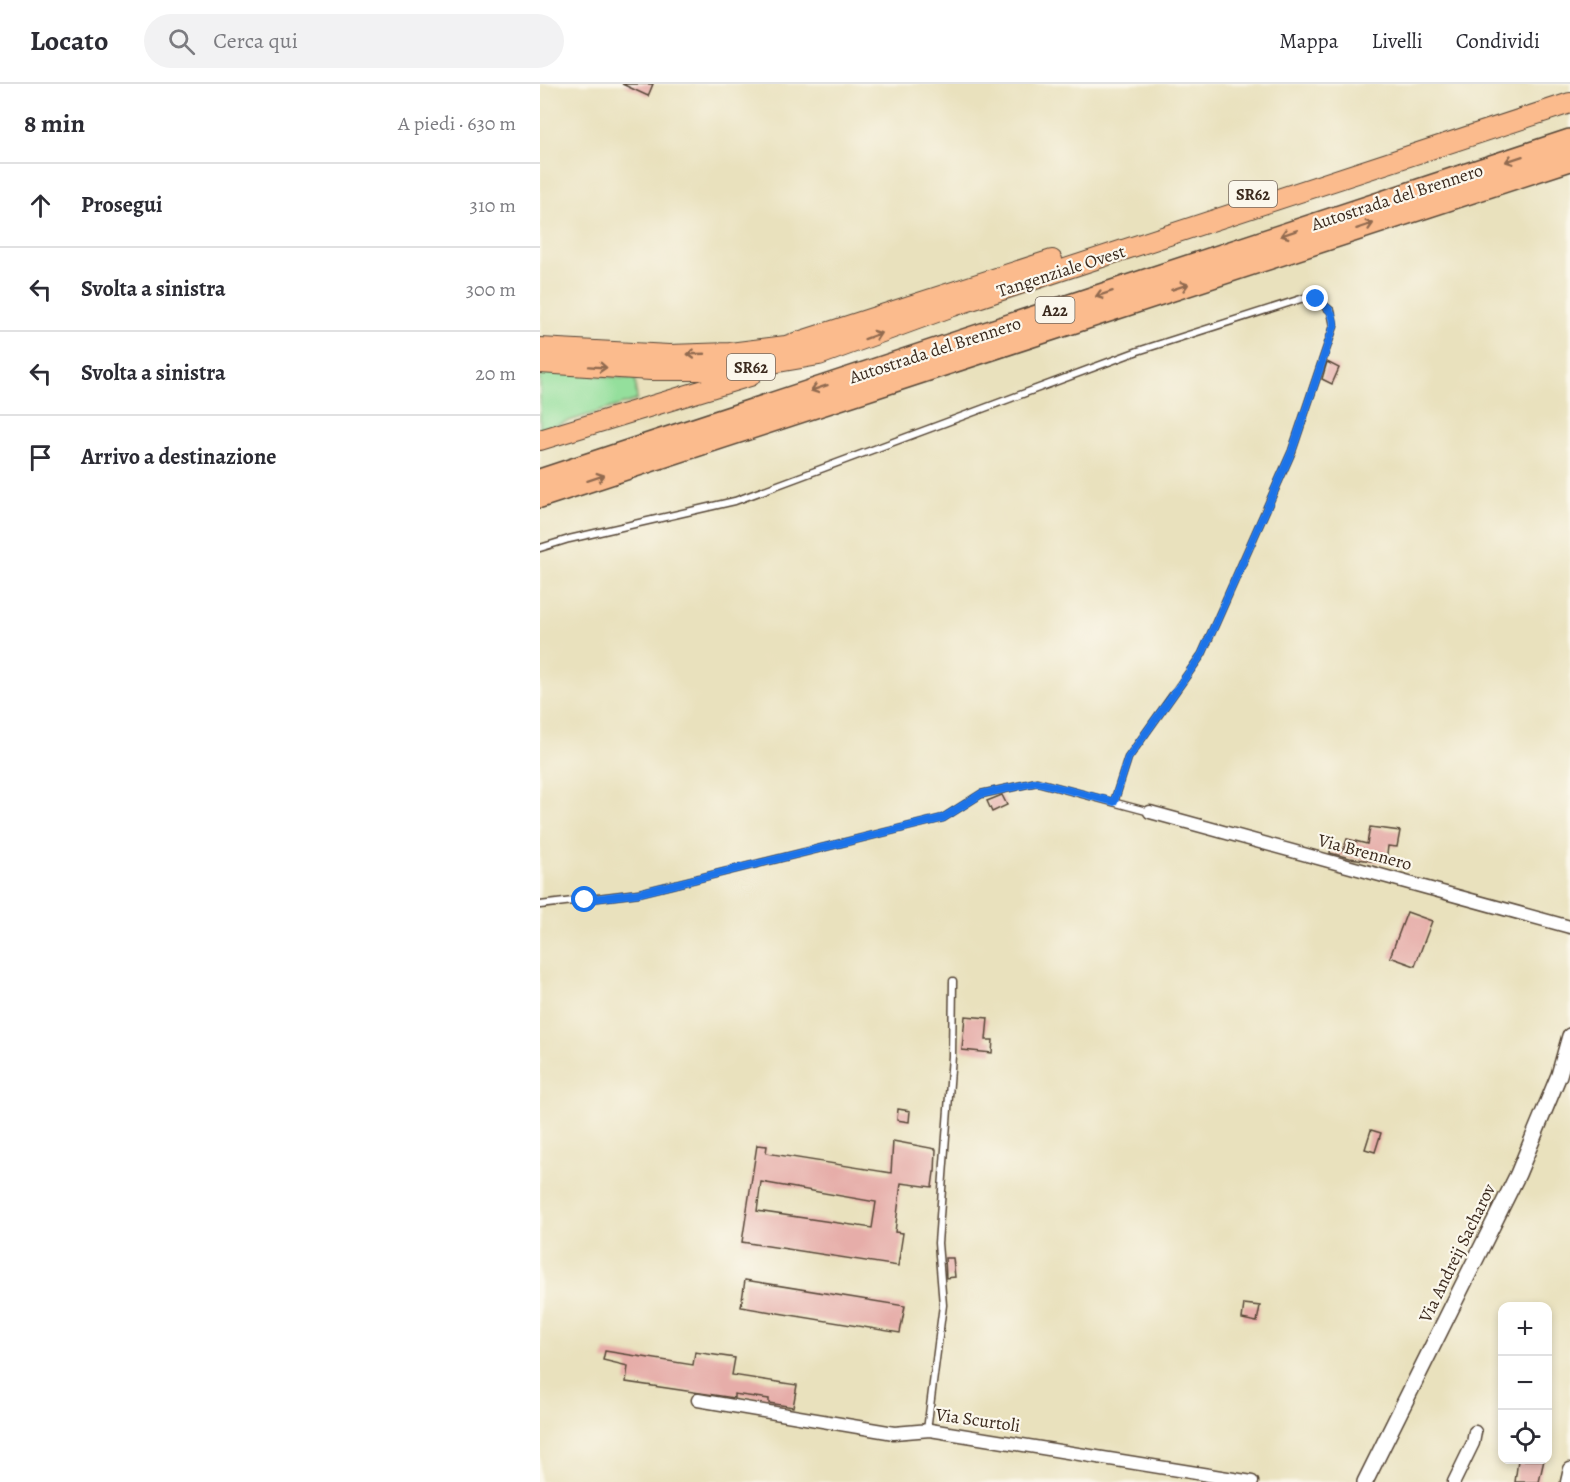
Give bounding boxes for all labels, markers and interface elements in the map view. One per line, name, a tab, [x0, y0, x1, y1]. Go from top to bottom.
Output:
search box	[144, 14, 564, 68]
text: Locato	[30, 22, 108, 60]
icon: search	[165, 25, 198, 58]
text: Cerca qui	[213, 26, 298, 56]
text: Mappa	[1279, 27, 1338, 55]
text: Livelli	[1371, 27, 1423, 55]
text: Condividi	[1456, 27, 1540, 55]
text: 8 min	[24, 106, 85, 141]
text: A piedi · 630 m	[398, 110, 516, 137]
one-way arrow	[1505, 154, 1524, 165]
street label: Autostrada del Brennero	[1307, 158, 1486, 236]
road number: SR62	[1229, 181, 1277, 207]
icon: ahead	[24, 189, 57, 222]
text: Prosegui	[81, 190, 162, 220]
text: 310 m	[470, 192, 516, 219]
one-way arrow	[1355, 220, 1374, 231]
one-way arrow	[1280, 228, 1299, 239]
street label: Tangenziale Ovest	[994, 239, 1128, 303]
icon: left	[24, 273, 57, 306]
text: Svolta a sinistra	[81, 274, 226, 304]
text: 300 m	[466, 276, 516, 303]
one-way arrow	[1170, 280, 1189, 291]
route end	[1302, 285, 1328, 311]
one-way arrow	[1095, 289, 1114, 300]
road number: A22	[1036, 297, 1074, 323]
street label: Autostrada del Brennero	[845, 311, 1024, 389]
one-way arrow	[863, 329, 881, 340]
one-way arrow	[687, 348, 707, 360]
road number: SR62	[727, 354, 775, 380]
icon: left	[24, 357, 57, 390]
text: Svolta a sinistra	[81, 358, 226, 388]
text: 20 m	[475, 360, 516, 387]
one-way arrow	[588, 362, 608, 373]
one-way arrow	[810, 384, 829, 395]
icon: arrive	[24, 441, 57, 474]
text: Arrivo a destinazione	[81, 442, 276, 472]
one-way arrow	[586, 472, 605, 483]
street label: Via Brennero	[1315, 828, 1415, 876]
route start	[571, 886, 597, 912]
street label: Via Andreij Sacharov	[1413, 1179, 1501, 1327]
map controls	[1498, 1302, 1552, 1464]
button: +	[1498, 1302, 1552, 1356]
button: −	[1498, 1356, 1552, 1410]
street label: Via Scurtoli	[933, 1402, 1022, 1438]
button: locate	[1498, 1410, 1552, 1464]

